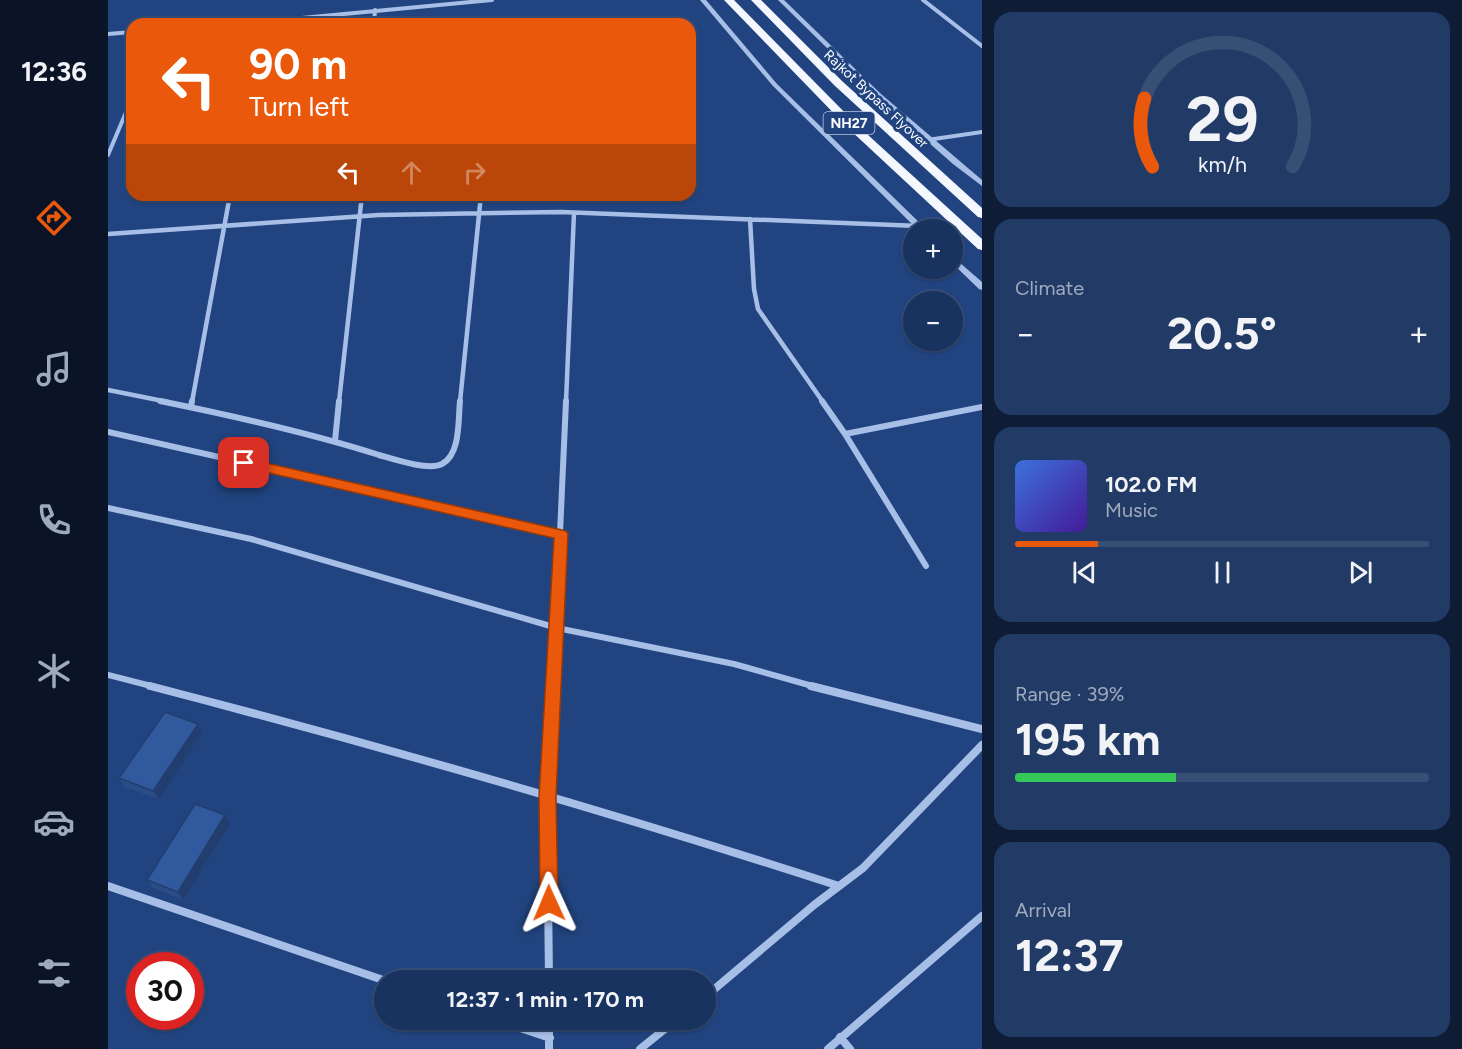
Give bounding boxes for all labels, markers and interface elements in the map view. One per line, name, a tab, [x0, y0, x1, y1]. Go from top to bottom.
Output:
text: 90 m	[249, 39, 347, 90]
icon: left	[150, 42, 228, 120]
street label: Rajkot Bypass Flyover	[820, 46, 932, 152]
text: 12:36	[21, 55, 87, 88]
text: 29	[1186, 82, 1258, 157]
text: Turn left	[249, 90, 349, 123]
road number: NH27	[824, 112, 874, 134]
text: km/h	[1198, 152, 1246, 177]
icon: left	[332, 156, 365, 189]
icon: ahead	[395, 156, 428, 189]
icon: right	[458, 156, 491, 189]
icon: directions	[33, 197, 75, 239]
map controls	[903, 219, 963, 351]
button: +	[903, 219, 963, 279]
text: Climate	[1015, 276, 1084, 300]
button: −	[903, 291, 963, 351]
text: 20.5°	[1167, 306, 1277, 360]
text: −	[1015, 314, 1036, 353]
text: +	[1408, 314, 1429, 353]
icon: music	[33, 348, 75, 390]
pin	[218, 437, 269, 488]
icon: arrive	[227, 446, 260, 479]
text: 102.0 FM	[1105, 471, 1197, 498]
text: Music	[1105, 498, 1158, 522]
icon: phone	[33, 499, 75, 541]
icon: previous	[1068, 556, 1101, 589]
icon: pause	[1206, 556, 1239, 589]
icon: next	[1344, 556, 1377, 589]
icon: climate	[33, 650, 75, 692]
text: Range · 39%	[1015, 682, 1124, 706]
text: 195 km	[1015, 712, 1160, 766]
icon: car	[33, 801, 75, 843]
position arrow	[517, 871, 581, 935]
text: Arrival	[1015, 898, 1071, 922]
text: 12:37	[1015, 928, 1124, 982]
icon: filters	[33, 952, 75, 994]
speed limit sign: 30	[126, 952, 204, 1030]
text: 12:37 · 1 min · 170 m	[446, 986, 644, 1013]

